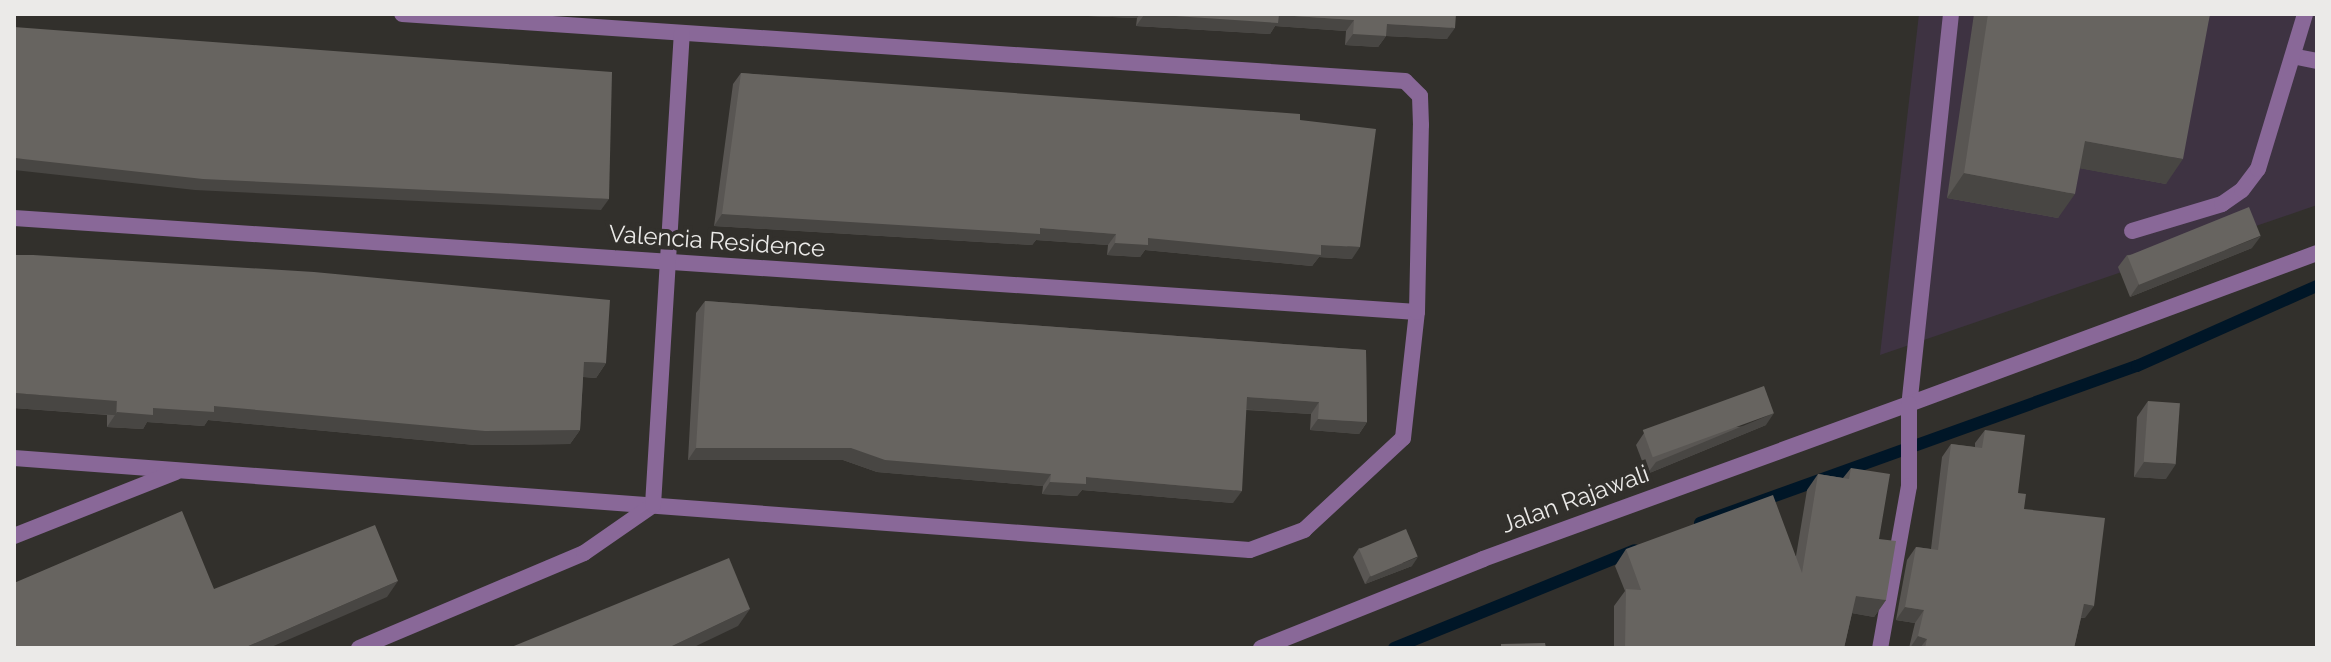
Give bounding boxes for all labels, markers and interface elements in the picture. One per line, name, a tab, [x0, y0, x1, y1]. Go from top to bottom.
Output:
street label: Valencia Residence	[608, 219, 826, 263]
street label: Jalan Rajawali	[1497, 459, 1653, 539]

